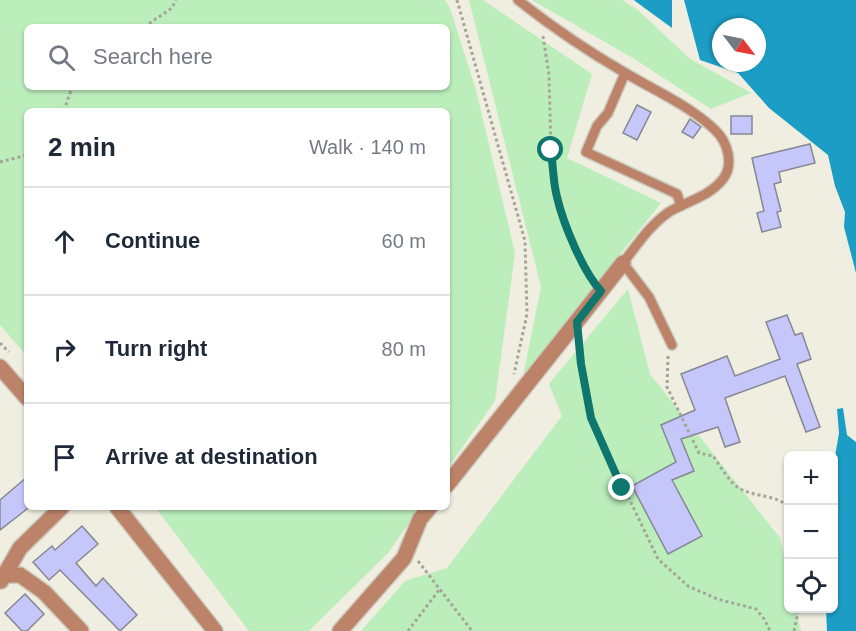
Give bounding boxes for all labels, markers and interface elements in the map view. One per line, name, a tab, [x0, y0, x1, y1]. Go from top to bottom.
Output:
north arrow	[712, 18, 766, 72]
search box	[24, 24, 450, 90]
icon: search	[45, 41, 78, 74]
text: Search here	[93, 44, 213, 69]
text: 2 min	[48, 132, 116, 162]
text: Walk · 140 m	[309, 136, 426, 158]
route start	[537, 136, 563, 162]
icon: ahead	[48, 225, 81, 258]
text: Continue	[105, 228, 200, 253]
text: 60 m	[382, 230, 426, 252]
icon: right	[48, 333, 81, 366]
text: Turn right	[105, 336, 207, 361]
text: 80 m	[382, 338, 426, 360]
icon: arrive	[48, 441, 81, 474]
text: Arrive at destination	[105, 444, 318, 469]
map controls	[784, 451, 838, 613]
button: +	[784, 451, 838, 505]
route end	[608, 474, 634, 500]
button: −	[784, 505, 838, 559]
button: locate	[784, 559, 838, 613]

